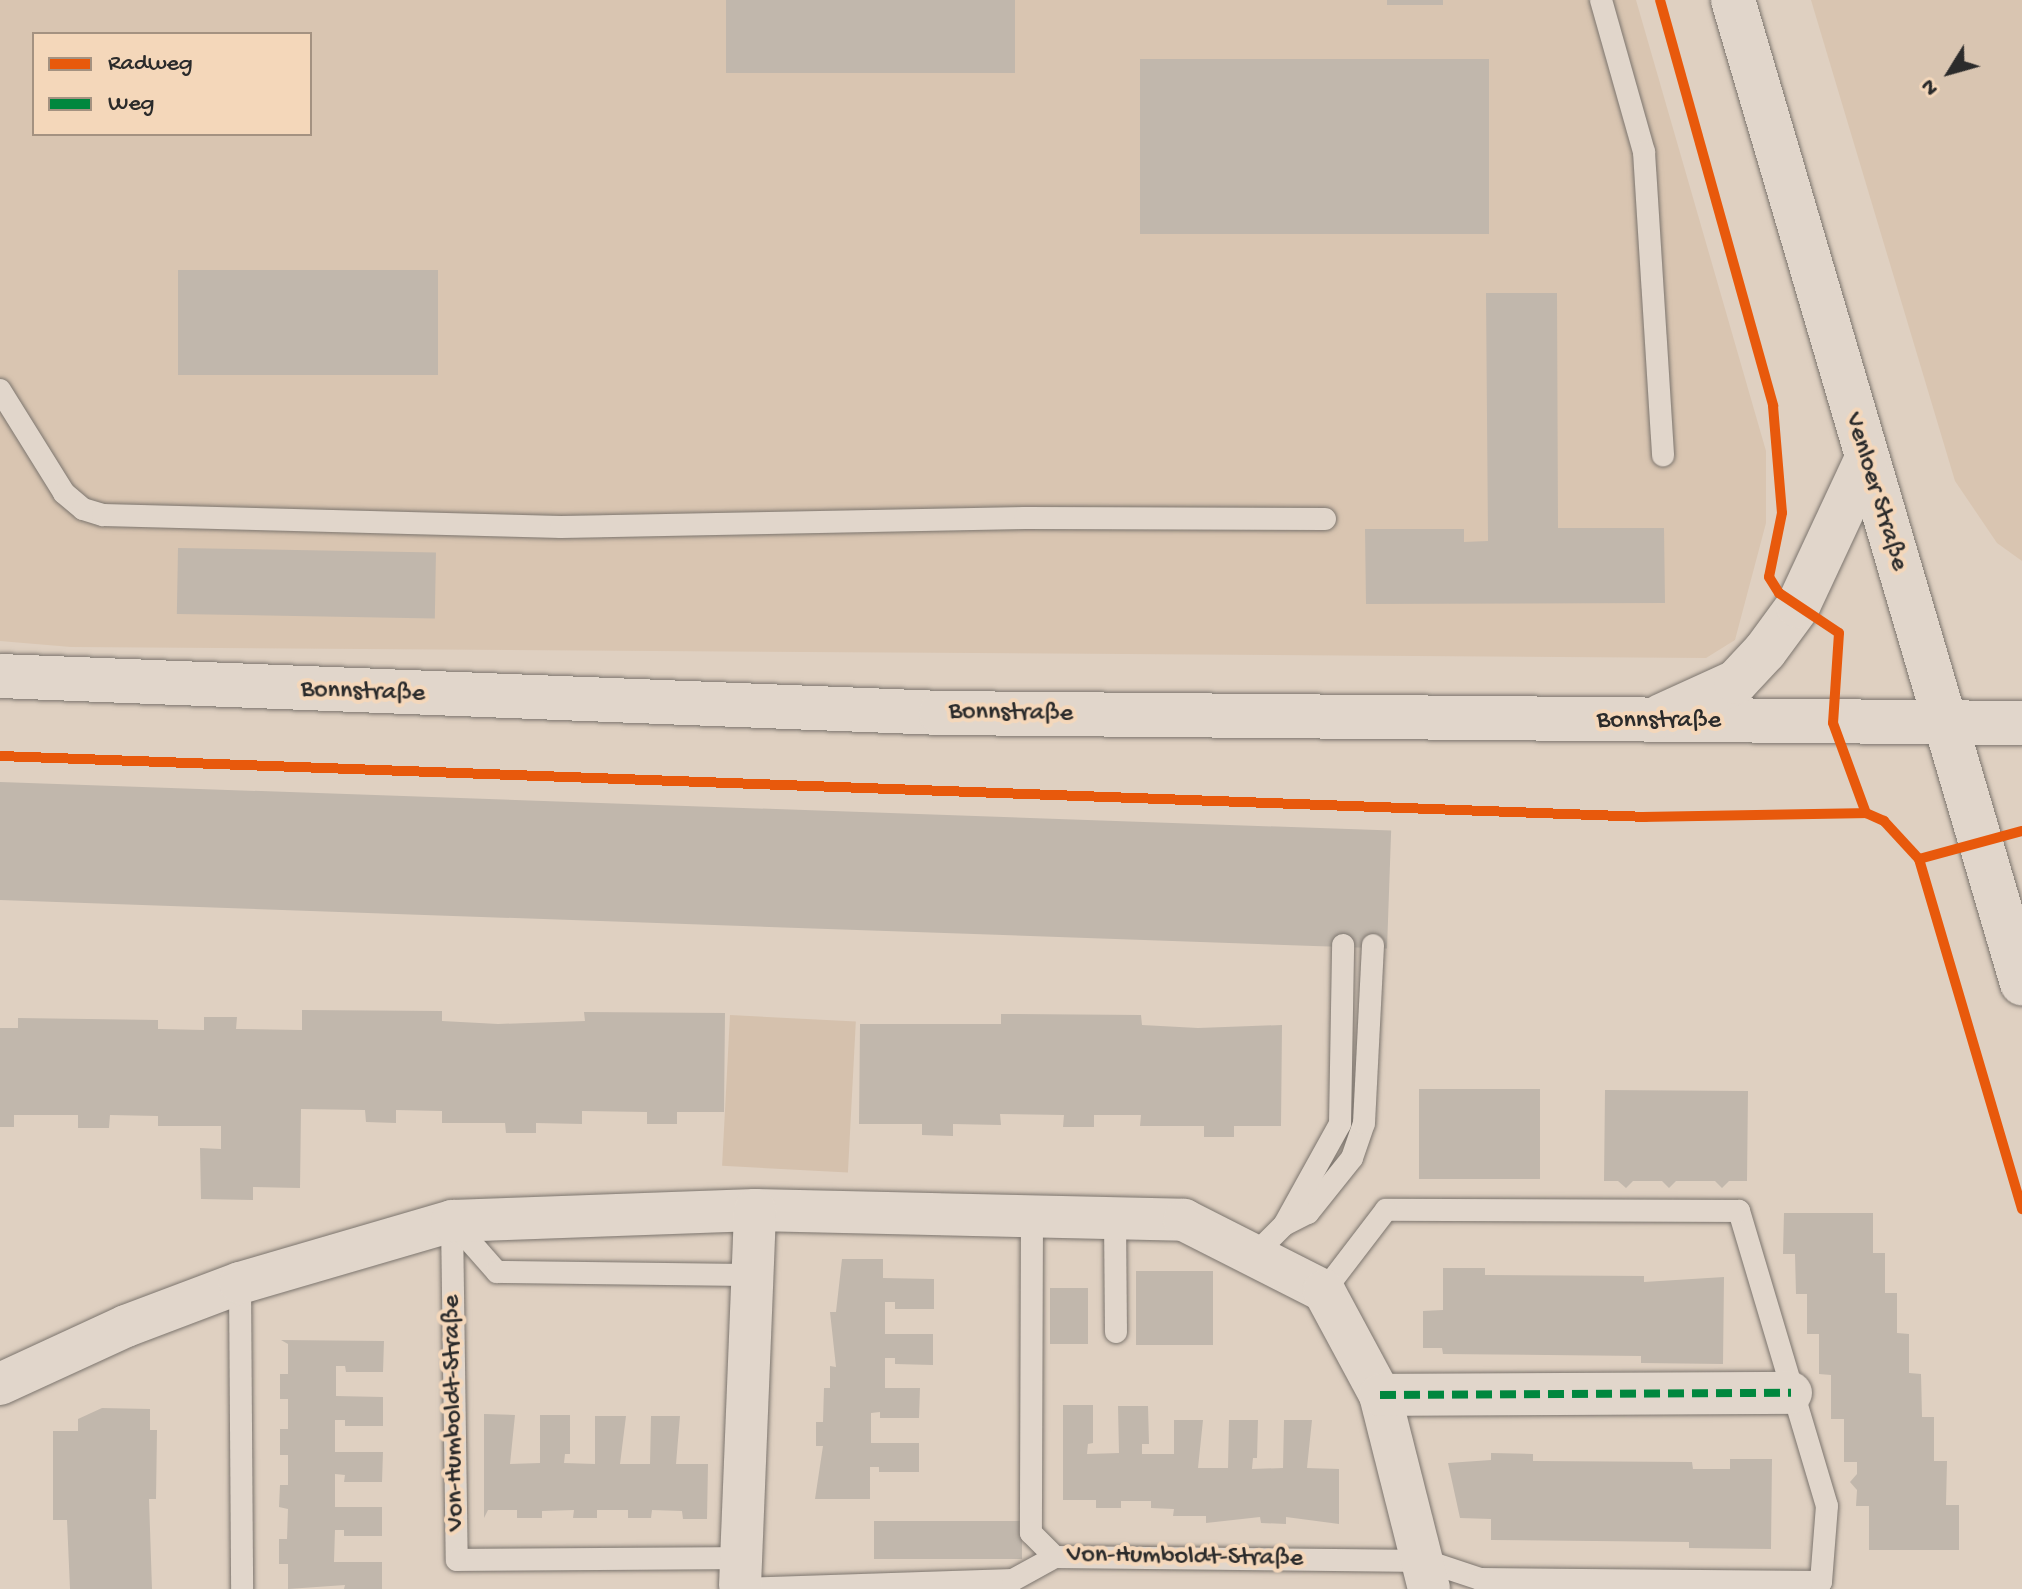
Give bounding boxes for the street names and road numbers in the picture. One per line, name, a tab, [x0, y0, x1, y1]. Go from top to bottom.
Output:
street label: Venloer Straße	[1836, 409, 1914, 575]
street label: Bonnstraße	[300, 675, 426, 711]
street label: Bonnstraße	[948, 697, 1074, 731]
street label: Bonnstraße	[1597, 706, 1721, 738]
street label: Von-Humboldt-Straße	[437, 1295, 473, 1531]
street label: Von-Humboldt-Straße	[1067, 1540, 1303, 1576]

